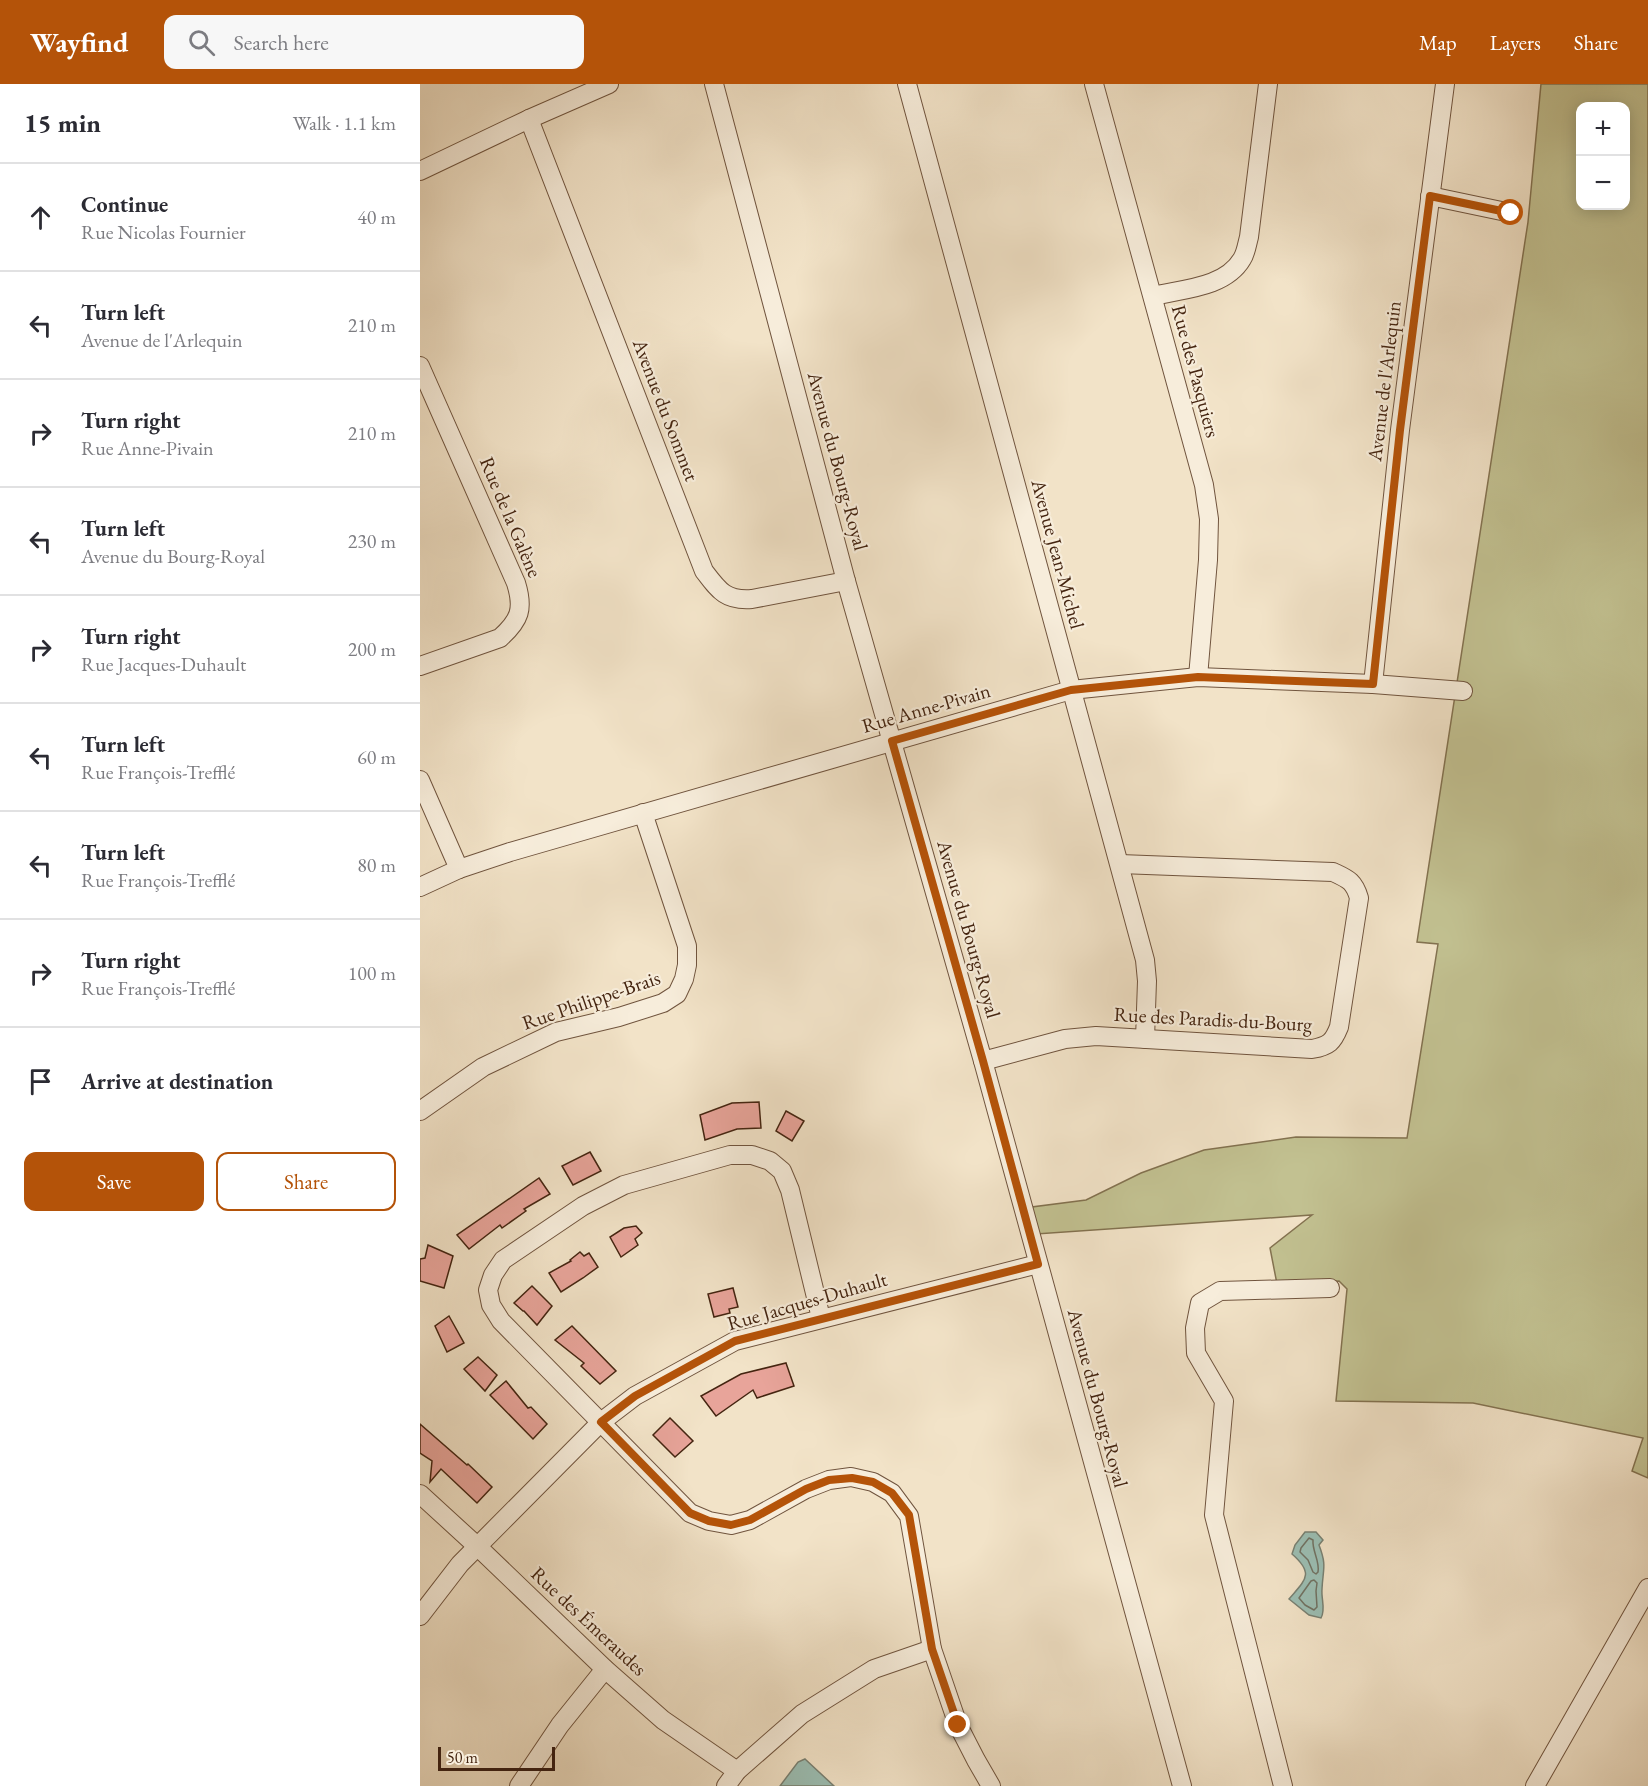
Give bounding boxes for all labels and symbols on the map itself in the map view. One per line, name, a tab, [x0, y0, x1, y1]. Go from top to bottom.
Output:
route start	[1497, 199, 1523, 225]
street label: Avenue de l'Arlequin	[1361, 299, 1407, 464]
street label: Rue des Pasquiers	[1166, 302, 1226, 440]
street label: Avenue du Sommet	[627, 334, 705, 486]
street label: Avenue du Bourg-Royal	[801, 368, 874, 553]
street label: Rue de la Galène	[474, 453, 548, 582]
street label: Avenue Jean-Michel	[1025, 475, 1091, 632]
street label: Rue Anne-Pivain	[859, 677, 994, 739]
street label: Avenue du Bourg-Royal	[931, 836, 1007, 1021]
street label: Rue Philippe-Brais	[519, 964, 663, 1036]
street label: Rue des Paradis-du-Bourg	[1113, 1001, 1313, 1037]
street label: Rue Jacques-Duhault	[724, 1266, 891, 1336]
street label: Avenue du Bourg-Royal	[1061, 1305, 1134, 1490]
street label: Rue des Émeraudes	[526, 1561, 652, 1681]
route end	[944, 1711, 970, 1737]
scale bar	[438, 1744, 555, 1772]

